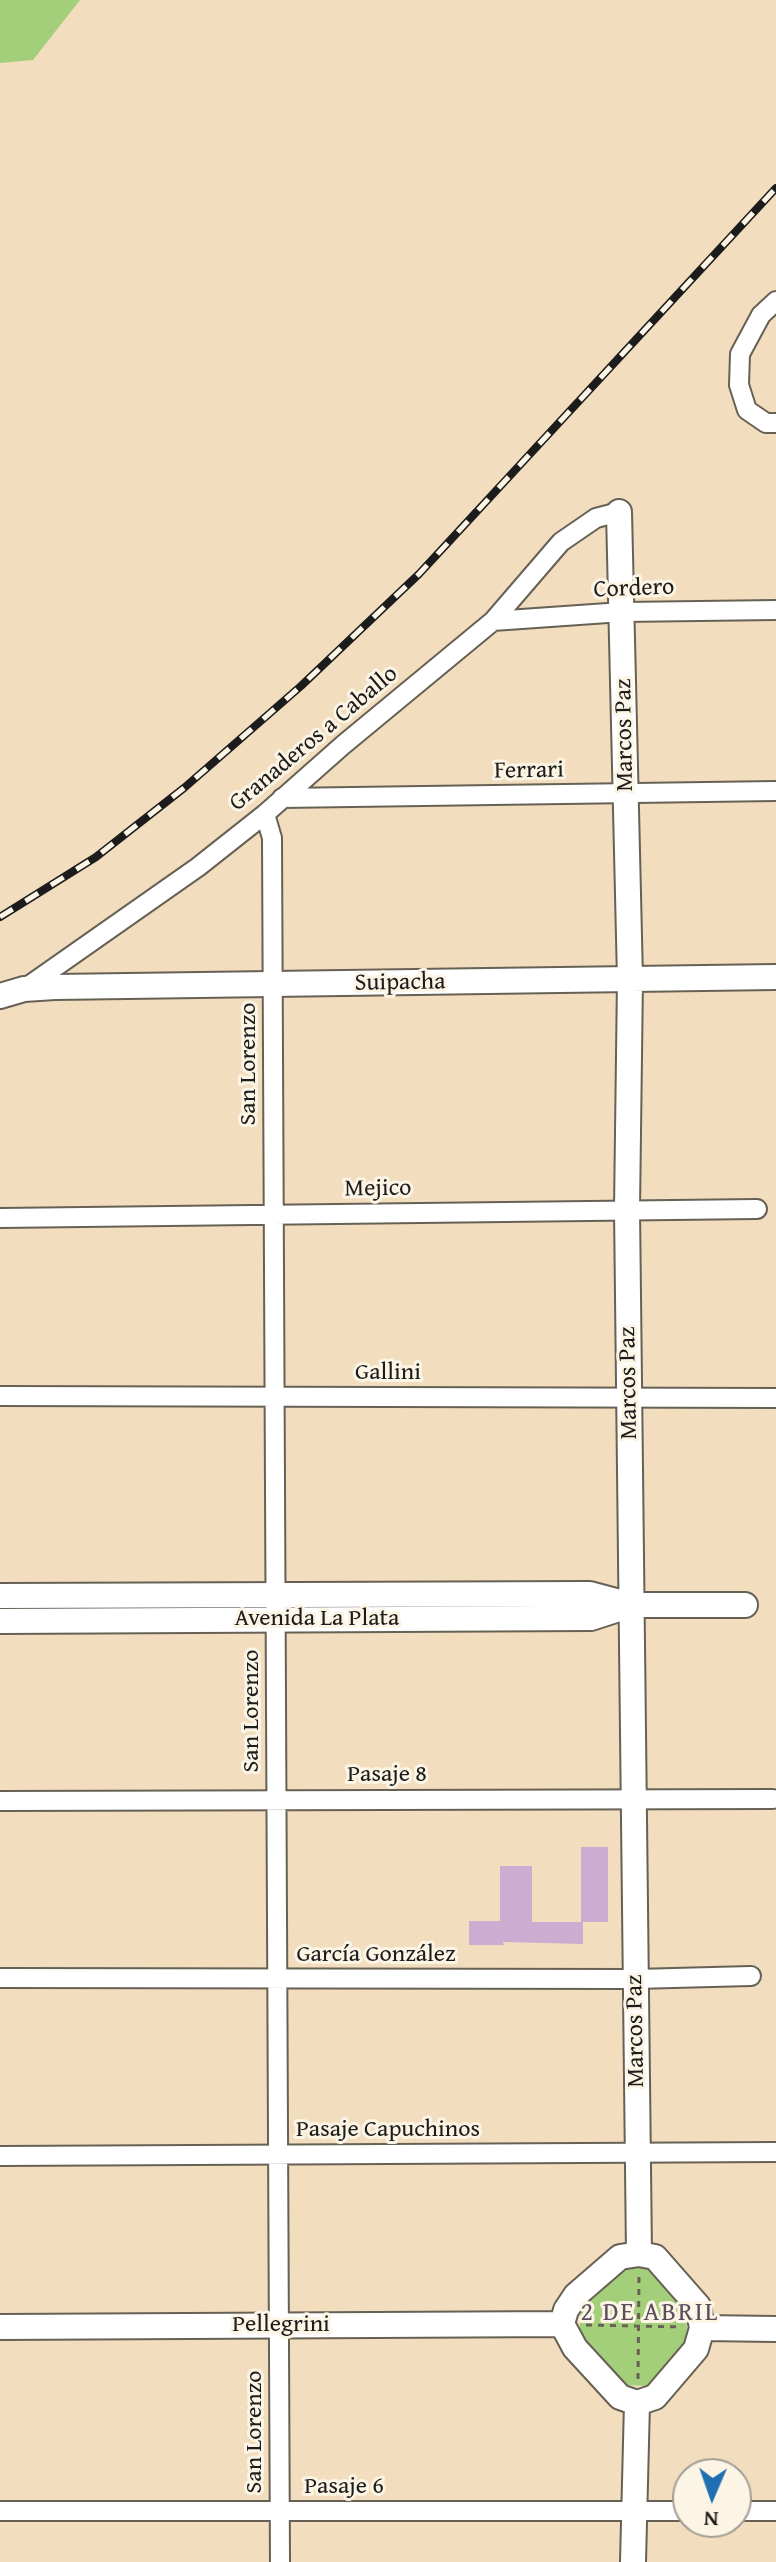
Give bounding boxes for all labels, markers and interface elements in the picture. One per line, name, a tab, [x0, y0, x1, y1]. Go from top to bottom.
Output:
street label: Cordero	[593, 573, 675, 605]
street label: Granaderos a Caballo	[224, 660, 404, 818]
street label: Marcos Paz	[610, 678, 640, 792]
street label: Ferrari	[494, 756, 564, 786]
street label: Suipacha	[354, 968, 446, 998]
street label: San Lorenzo	[235, 1003, 263, 1125]
street label: Mejico	[344, 1174, 412, 1204]
street label: Marcos Paz	[614, 1326, 644, 1440]
street label: Gallini	[355, 1359, 421, 1387]
street label: Avenida La Plata	[235, 1605, 399, 1633]
street label: San Lorenzo	[238, 1650, 266, 1772]
street label: Pasaje 8	[347, 1761, 427, 1789]
street label: García González	[296, 1941, 456, 1969]
street label: Marcos Paz	[621, 1974, 651, 2088]
street label: Pasaje Capuchinos	[296, 2116, 480, 2144]
district label: 2 DE ABRIL	[580, 2297, 720, 2329]
street label: Pellegrini	[232, 2311, 330, 2339]
street label: San Lorenzo	[241, 2371, 269, 2493]
north arrow	[672, 2458, 752, 2538]
street label: Pasaje 6	[304, 2473, 384, 2501]
text: N	[703, 2504, 719, 2536]

